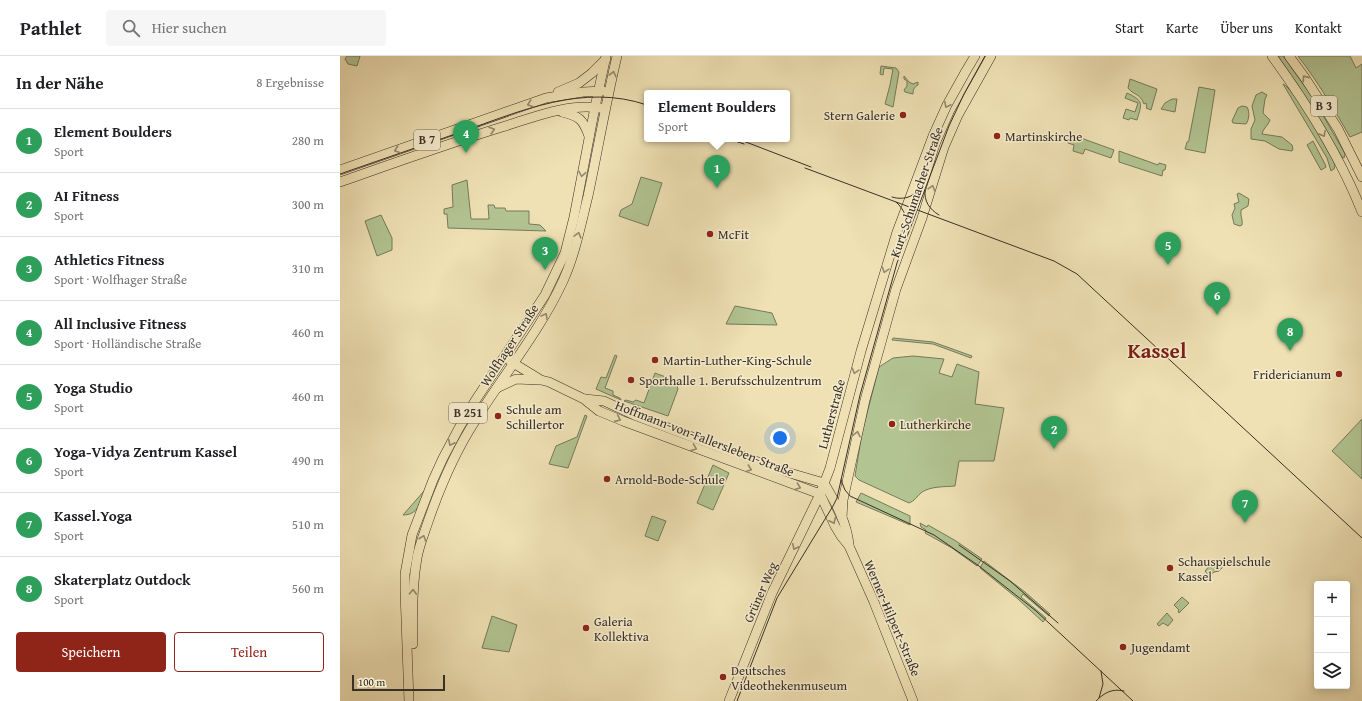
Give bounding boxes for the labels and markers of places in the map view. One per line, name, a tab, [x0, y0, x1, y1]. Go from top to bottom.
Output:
place label: Stern Galerie	[824, 106, 895, 125]
marker: Stern Galerie	[898, 110, 908, 120]
pin: 4	[453, 120, 479, 153]
place label: Martinskirche	[1005, 127, 1082, 146]
marker: Martinskirche	[992, 131, 1002, 141]
pin: 1	[704, 155, 730, 188]
place label: McFit	[718, 225, 749, 244]
marker: McFit	[705, 229, 715, 239]
pin: 5	[1155, 232, 1181, 265]
pin: 3	[532, 237, 558, 270]
pin: 6	[1204, 282, 1230, 315]
pin: 8	[1277, 318, 1303, 351]
place label: Martin-Luther-King-Schule	[663, 351, 812, 370]
marker: Martin-Luther-King-Schule	[650, 355, 660, 365]
place label: Fridericianum	[1253, 365, 1331, 384]
marker: Fridericianum	[1334, 369, 1344, 379]
place label: Sporthalle 1. Berufsschulzentrum	[639, 371, 822, 390]
marker: Sporthalle 1. Berufsschulzentrum	[626, 375, 636, 385]
place label: Schule am Schillertor	[506, 400, 565, 434]
marker: Schule am Schillertor	[493, 411, 503, 421]
place label: Lutherkirche	[900, 415, 971, 434]
pin: 2	[1041, 416, 1067, 449]
marker: Lutherkirche	[887, 419, 897, 429]
place label: Arnold-Bode-Schule	[615, 470, 725, 489]
marker: Arnold-Bode-Schule	[602, 474, 612, 484]
pin: 7	[1232, 490, 1258, 523]
place label: Schauspielschule Kassel	[1178, 552, 1271, 586]
marker: Schauspielschule Kassel	[1165, 563, 1175, 573]
place label: Galeria Kollektiva	[594, 612, 650, 646]
marker: Galeria Kollektiva	[581, 623, 591, 633]
place label: Jugendamt	[1129, 638, 1191, 657]
marker: Jugendamt	[1118, 642, 1128, 652]
place label: Deutsches Videothekenmuseum	[731, 661, 848, 695]
marker: Deutsches Videothekenmuseum	[718, 672, 728, 682]

